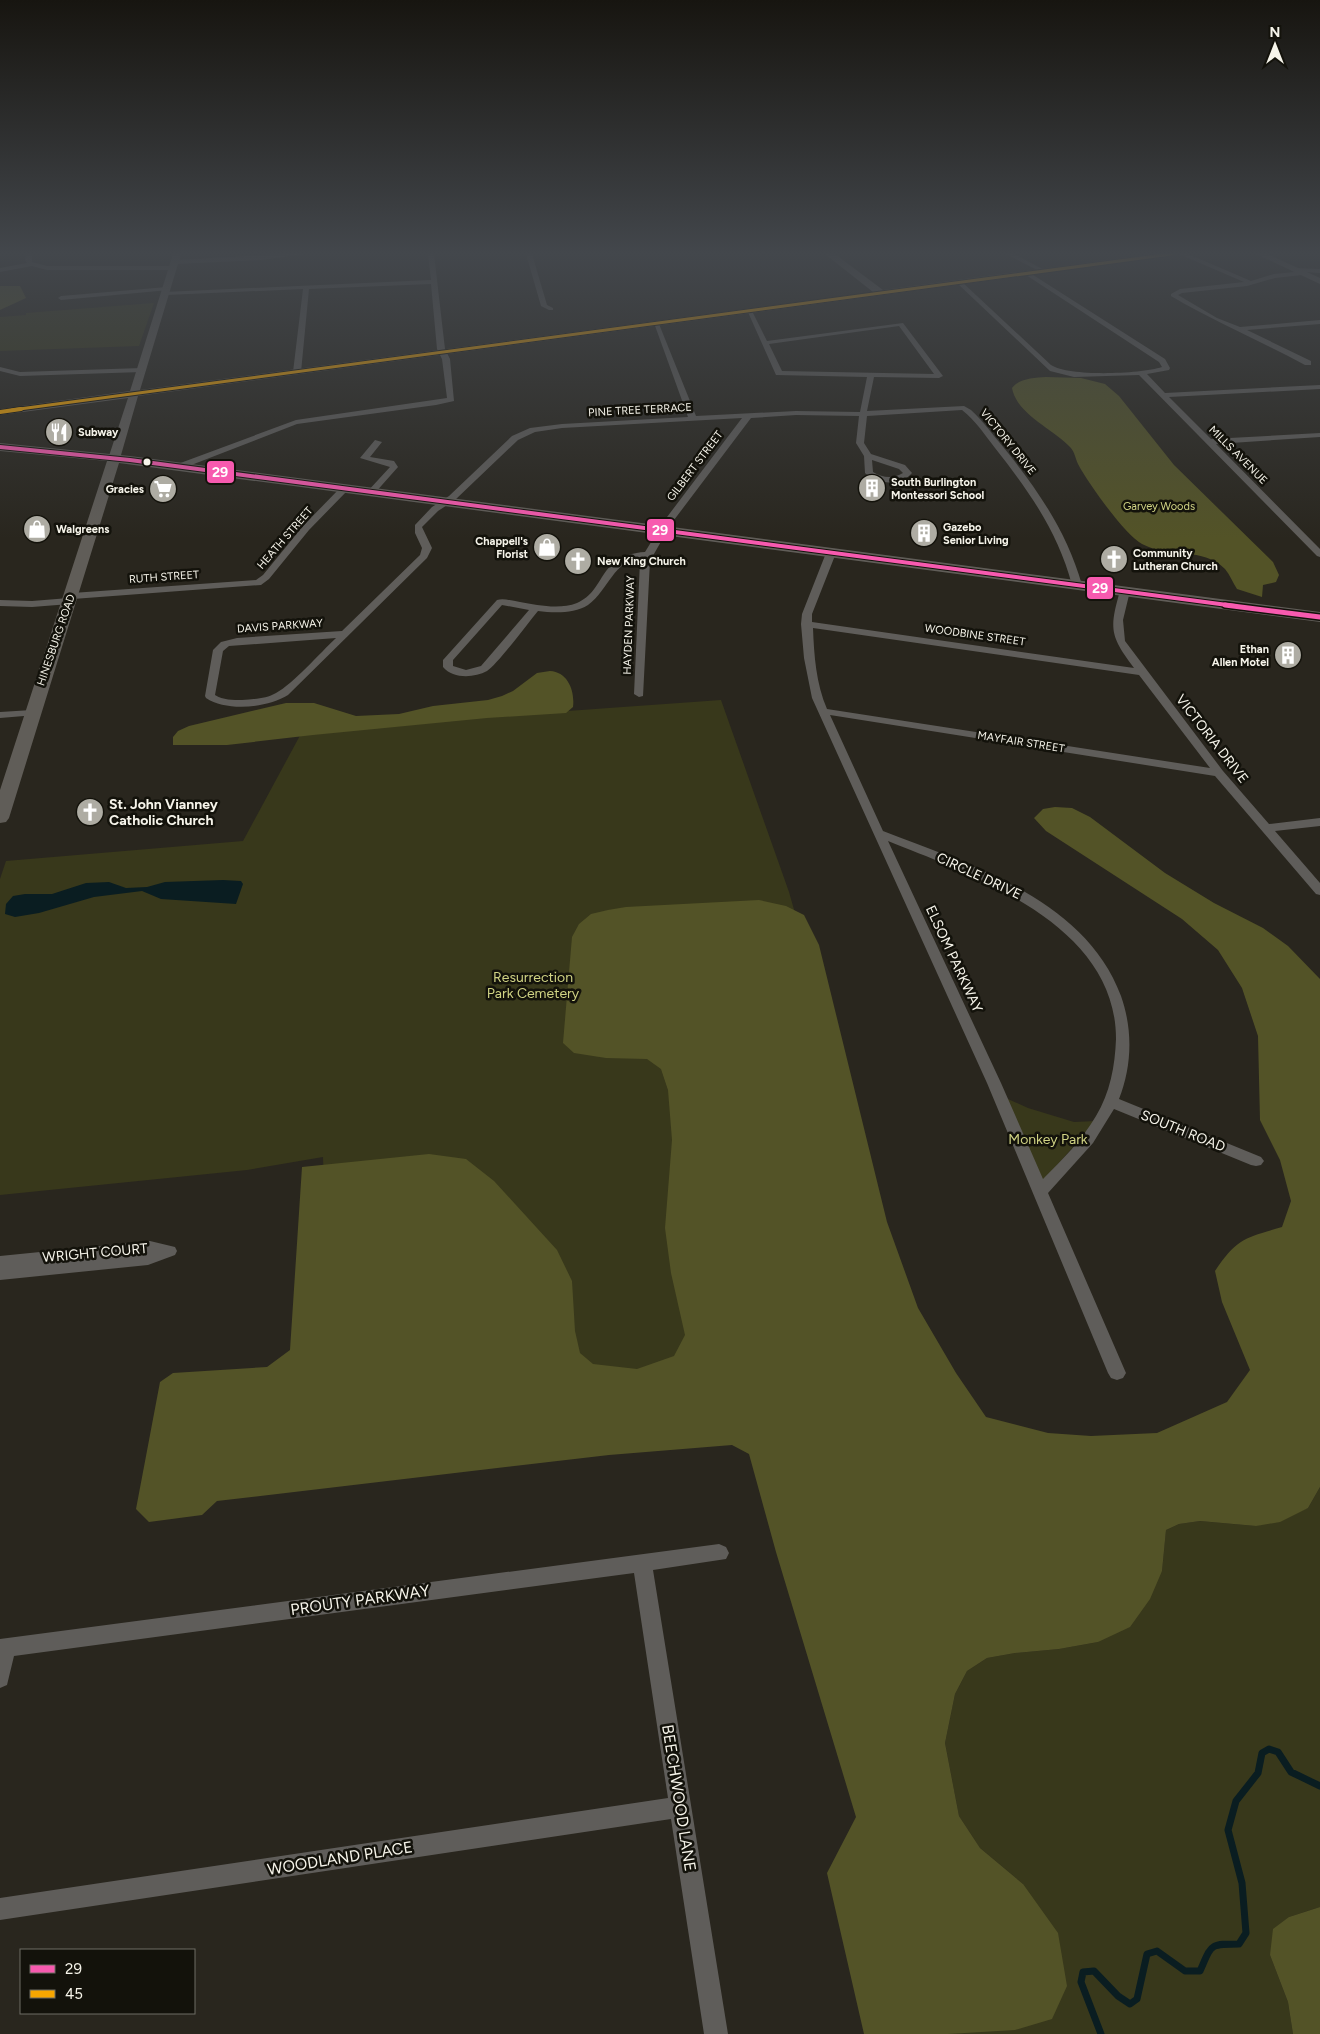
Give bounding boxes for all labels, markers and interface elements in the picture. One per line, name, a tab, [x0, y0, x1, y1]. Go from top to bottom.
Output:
north arrow	[1250, 20, 1300, 70]
text: N	[1270, 24, 1280, 41]
street label: PINE TREE TERRACE	[588, 401, 692, 419]
street label: VICTORY DRIVE	[977, 406, 1039, 478]
restaurant icon: Subway	[44, 417, 74, 447]
street label: MILLS AVENUE	[1206, 423, 1270, 487]
place label: Subway	[78, 426, 119, 439]
street label: GILBERT STREET	[664, 428, 726, 504]
unlabelled marker	[142, 457, 152, 467]
line badge: 29	[206, 460, 235, 484]
text: 29	[212, 464, 228, 481]
building icon: South Burlington Montessori School	[857, 473, 887, 503]
supermarket icon: Gracies	[148, 474, 178, 504]
place label: South Burlington Montessori School	[891, 476, 985, 502]
place label: Gracies	[106, 483, 144, 496]
park label: Garvey Woods	[1123, 500, 1195, 513]
street label: HEATH STREET	[255, 504, 315, 572]
shop icon: Walgreens	[22, 514, 52, 544]
line badge: 29	[646, 518, 675, 542]
building icon: Gazebo Senior Living	[909, 518, 939, 548]
place label: Gazebo Senior Living	[943, 521, 1009, 547]
text: 29	[652, 522, 668, 539]
place label: Walgreens	[56, 523, 109, 536]
shop icon: Chappell's Florist	[532, 532, 562, 562]
place label: Chappell's Florist	[475, 535, 529, 561]
church icon: Community Lutheran Church	[1099, 544, 1129, 574]
church icon: New King Church	[563, 546, 593, 576]
place label: Community Lutheran Church	[1133, 547, 1218, 573]
place label: New King Church	[597, 555, 686, 568]
street label: RUTH STREET	[128, 568, 200, 586]
street label: HAYDEN PARKWAY	[621, 575, 637, 675]
line badge: 29	[1086, 576, 1114, 600]
text: 29	[1092, 580, 1108, 597]
street label: HINESBURG ROAD	[34, 592, 78, 687]
street label: DAVIS PARKWAY	[237, 616, 324, 635]
street label: WOODBINE STREET	[924, 622, 1026, 648]
building icon: Ethan Allen Motel	[1273, 640, 1303, 670]
place label: Ethan Allen Motel	[1212, 643, 1269, 669]
street label: VICTORIA DRIVE	[1172, 691, 1252, 787]
street label: MAYFAIR STREET	[976, 729, 1066, 755]
place label: St. John Vianney Catholic Church	[109, 796, 219, 829]
church icon: St. John Vianney Catholic Church	[75, 797, 105, 827]
street label: CIRCLE DRIVE	[934, 849, 1024, 903]
street label: ELSOM PARKWAY	[922, 903, 986, 1016]
park label: Resurrection Park Cemetery	[487, 969, 580, 1002]
street label: SOUTH ROAD	[1138, 1106, 1228, 1156]
park label: Monkey Park	[1008, 1131, 1088, 1148]
street label: WRIGHT COURT	[42, 1240, 149, 1266]
street label: PROUTY PARKWAY	[289, 1581, 431, 1619]
street label: BEECHWOOD LANE	[658, 1723, 700, 1873]
street label: WOODLAND PLACE	[266, 1837, 414, 1879]
legend	[20, 1949, 195, 2014]
text: 29	[65, 1960, 82, 1978]
text: 45	[65, 1985, 83, 2003]

